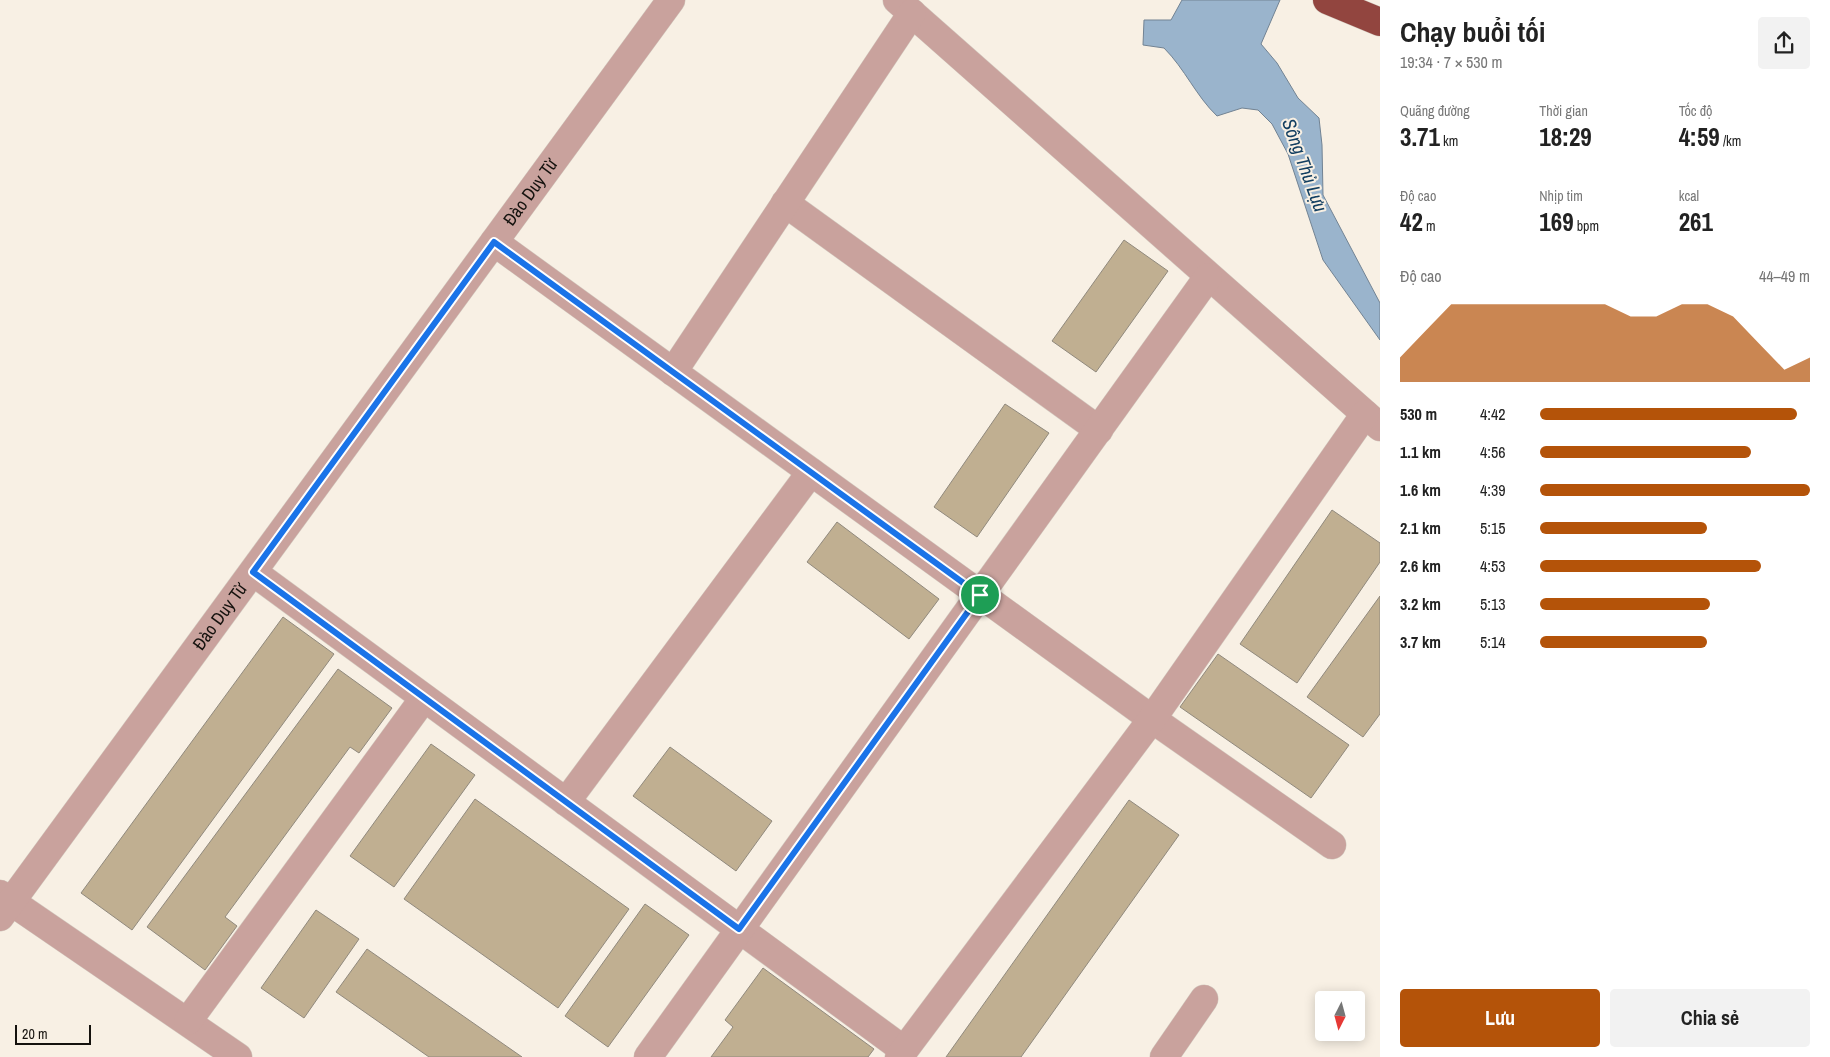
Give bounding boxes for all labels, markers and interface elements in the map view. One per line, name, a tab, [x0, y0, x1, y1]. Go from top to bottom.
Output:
text: Chạy buổi tối	[1400, 13, 1545, 51]
button: share	[1758, 17, 1810, 69]
text: 19:34 · 7 × 530 m	[1400, 51, 1503, 73]
text: Quãng đường	[1400, 102, 1470, 120]
text: Thời gian	[1539, 102, 1588, 120]
text: Tốc độ	[1679, 102, 1712, 120]
water label: Sông Thủ Lựu	[1276, 115, 1334, 216]
text: 3.71	[1400, 120, 1440, 154]
text: 18:29	[1539, 120, 1592, 154]
text: 4:59	[1679, 120, 1720, 154]
text: km	[1440, 132, 1458, 150]
text: /km	[1720, 132, 1741, 150]
street label: Đào Duy Từ	[497, 153, 563, 231]
text: Độ cao	[1400, 187, 1436, 205]
text: Nhịp tim	[1539, 187, 1583, 205]
text: kcal	[1679, 187, 1699, 205]
text: 42	[1400, 205, 1423, 239]
text: 169	[1539, 205, 1574, 239]
text: 261	[1679, 205, 1713, 239]
text: m	[1423, 217, 1436, 235]
text: bpm	[1574, 217, 1599, 235]
text: Độ cao	[1400, 265, 1442, 287]
text: 44–49 m	[1759, 265, 1810, 287]
text: 530 m	[1400, 403, 1437, 425]
text: 4:42	[1480, 403, 1506, 425]
text: 1.1 km	[1400, 441, 1441, 463]
text: 4:56	[1480, 441, 1506, 463]
text: 1.6 km	[1400, 479, 1441, 501]
text: 4:39	[1480, 479, 1506, 501]
text: 2.1 km	[1400, 517, 1441, 539]
text: 5:15	[1480, 517, 1506, 539]
text: 2.6 km	[1400, 555, 1441, 577]
text: 4:53	[1480, 555, 1506, 577]
pin	[959, 574, 1001, 616]
street label: Đào Duy Từ	[186, 577, 253, 655]
icon: arrive	[966, 581, 994, 609]
text: 3.2 km	[1400, 593, 1441, 615]
text: 5:13	[1480, 593, 1506, 615]
text: 3.7 km	[1400, 631, 1441, 653]
text: 5:14	[1480, 631, 1506, 653]
button: Lưu	[1400, 989, 1600, 1047]
button: Chia sẻ	[1610, 989, 1810, 1047]
north arrow	[1315, 991, 1365, 1041]
map controls	[1315, 991, 1365, 1041]
scale bar	[15, 1022, 91, 1045]
text: 20 m	[22, 1025, 48, 1043]

